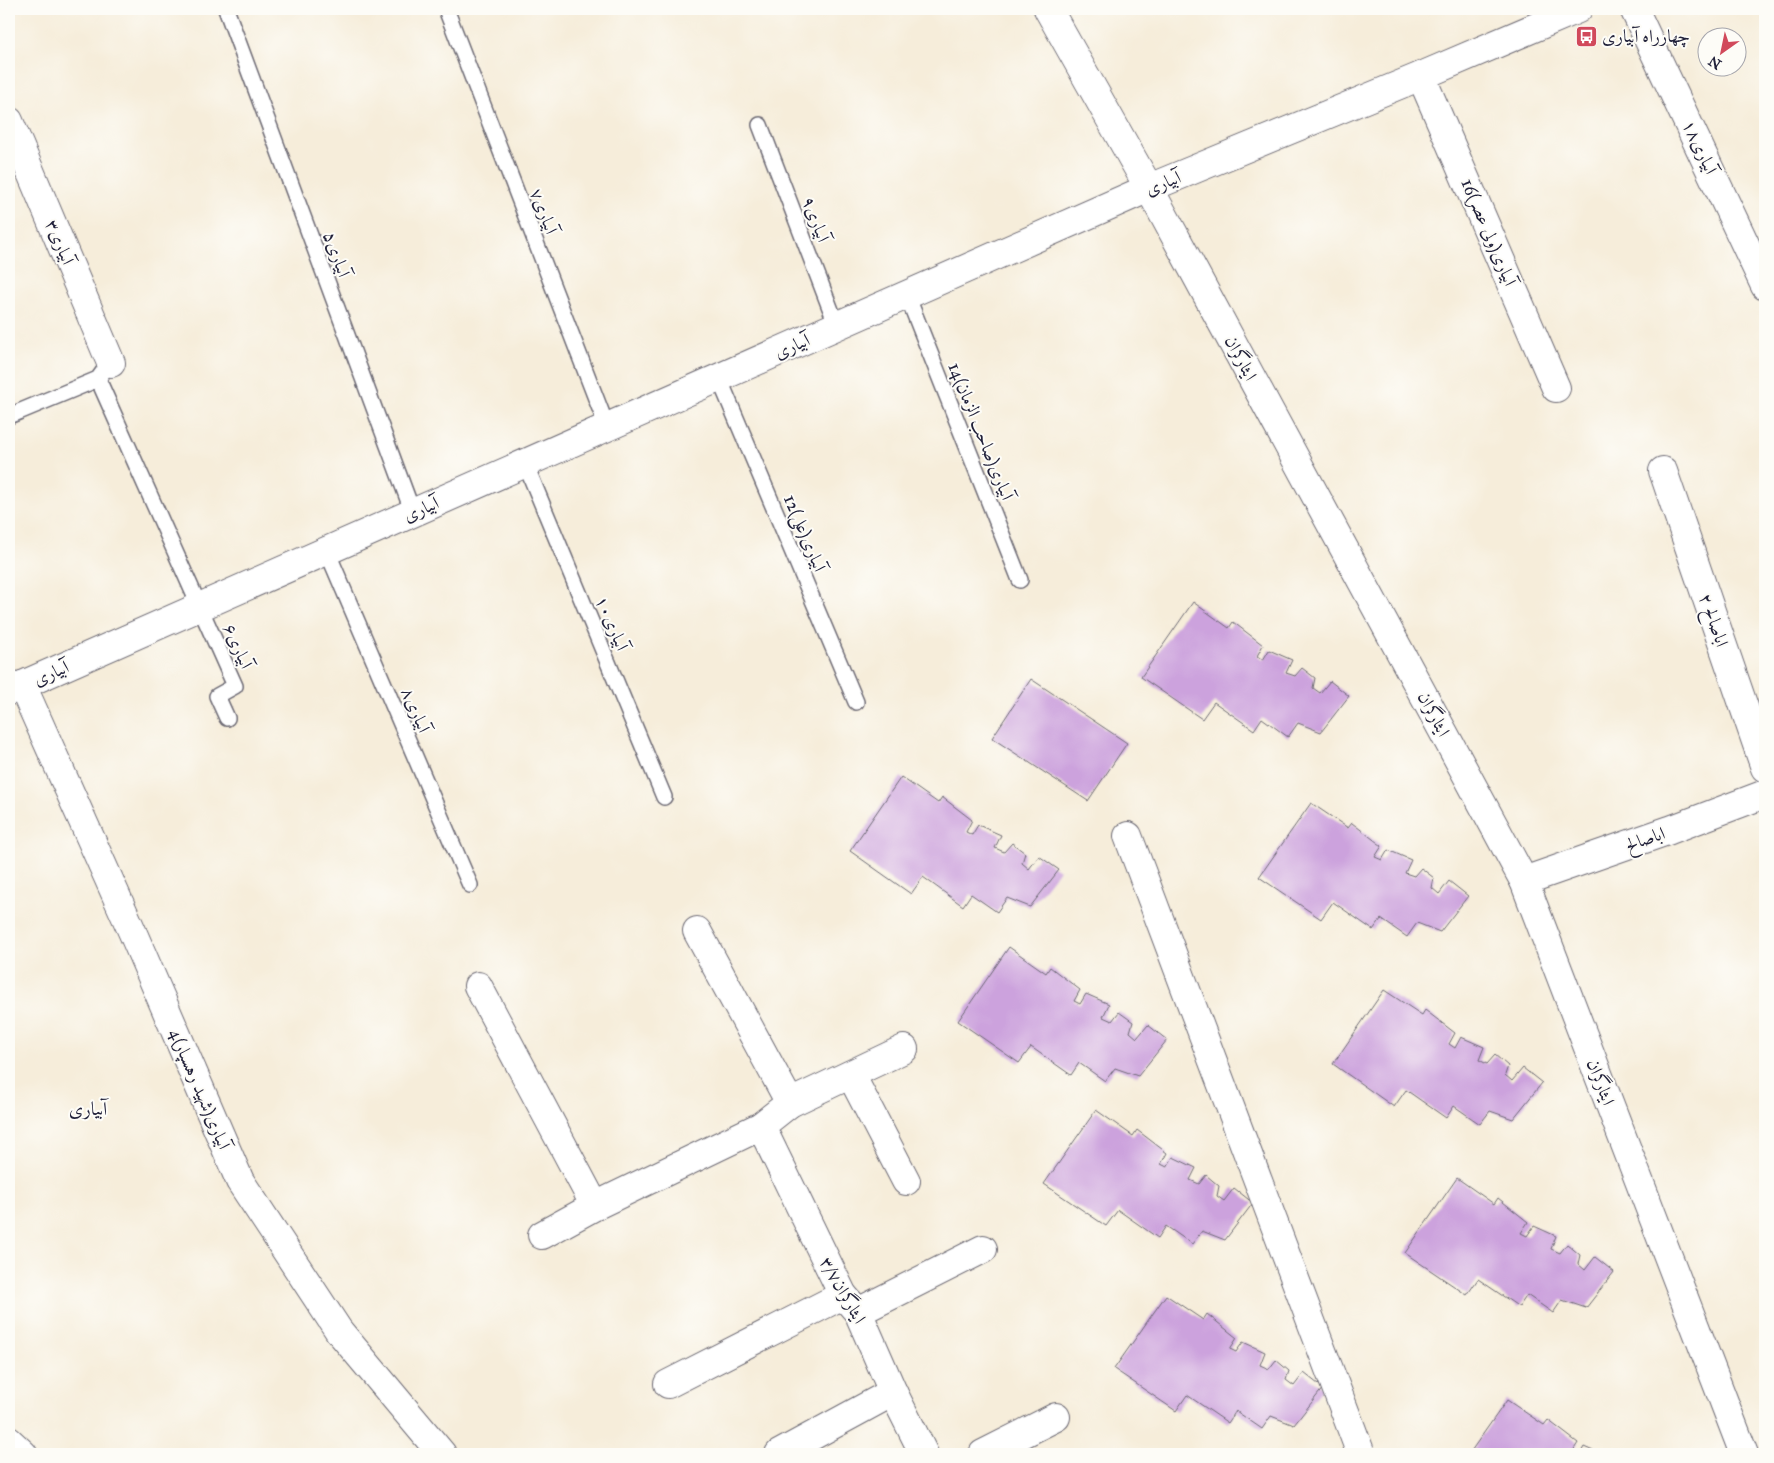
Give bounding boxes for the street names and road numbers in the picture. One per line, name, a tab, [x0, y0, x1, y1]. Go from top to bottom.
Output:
street label: آبیاری۱۸	[1678, 116, 1723, 180]
street label: آبیاری	[1142, 165, 1186, 200]
street label: 16آبیاری(ولی عصر)	[1456, 175, 1522, 291]
street label: آبیاری۷	[525, 185, 563, 239]
street label: آبیاری۹	[797, 193, 835, 247]
street label: آبیاری۳	[41, 216, 80, 270]
street label: آبیاری۵	[319, 228, 356, 282]
street label: آبیاری	[771, 328, 815, 363]
street label: ایثارگران	[1219, 331, 1263, 385]
street label: 14آبیاری(صاحب الزمان)	[942, 359, 1019, 505]
street label: آبیاری	[400, 491, 444, 526]
street label: 12آبیاری(علی)	[777, 491, 832, 577]
street label: اباصالح ۲	[1690, 590, 1733, 651]
street label: آبیاری۱۰	[591, 592, 634, 656]
street label: آبیاری۶	[218, 620, 258, 674]
street label: آبیاری	[30, 655, 74, 690]
street label: آبیاری۸	[397, 684, 436, 738]
street label: ایثارگران	[1412, 687, 1456, 741]
street label: اباصالح	[1622, 822, 1670, 861]
street label: 4آبیاری(شهید رهسپار)	[164, 1025, 236, 1155]
street label: ایثارگران	[1581, 1055, 1621, 1109]
street label: ایثارگران۳/۷	[814, 1252, 872, 1328]

